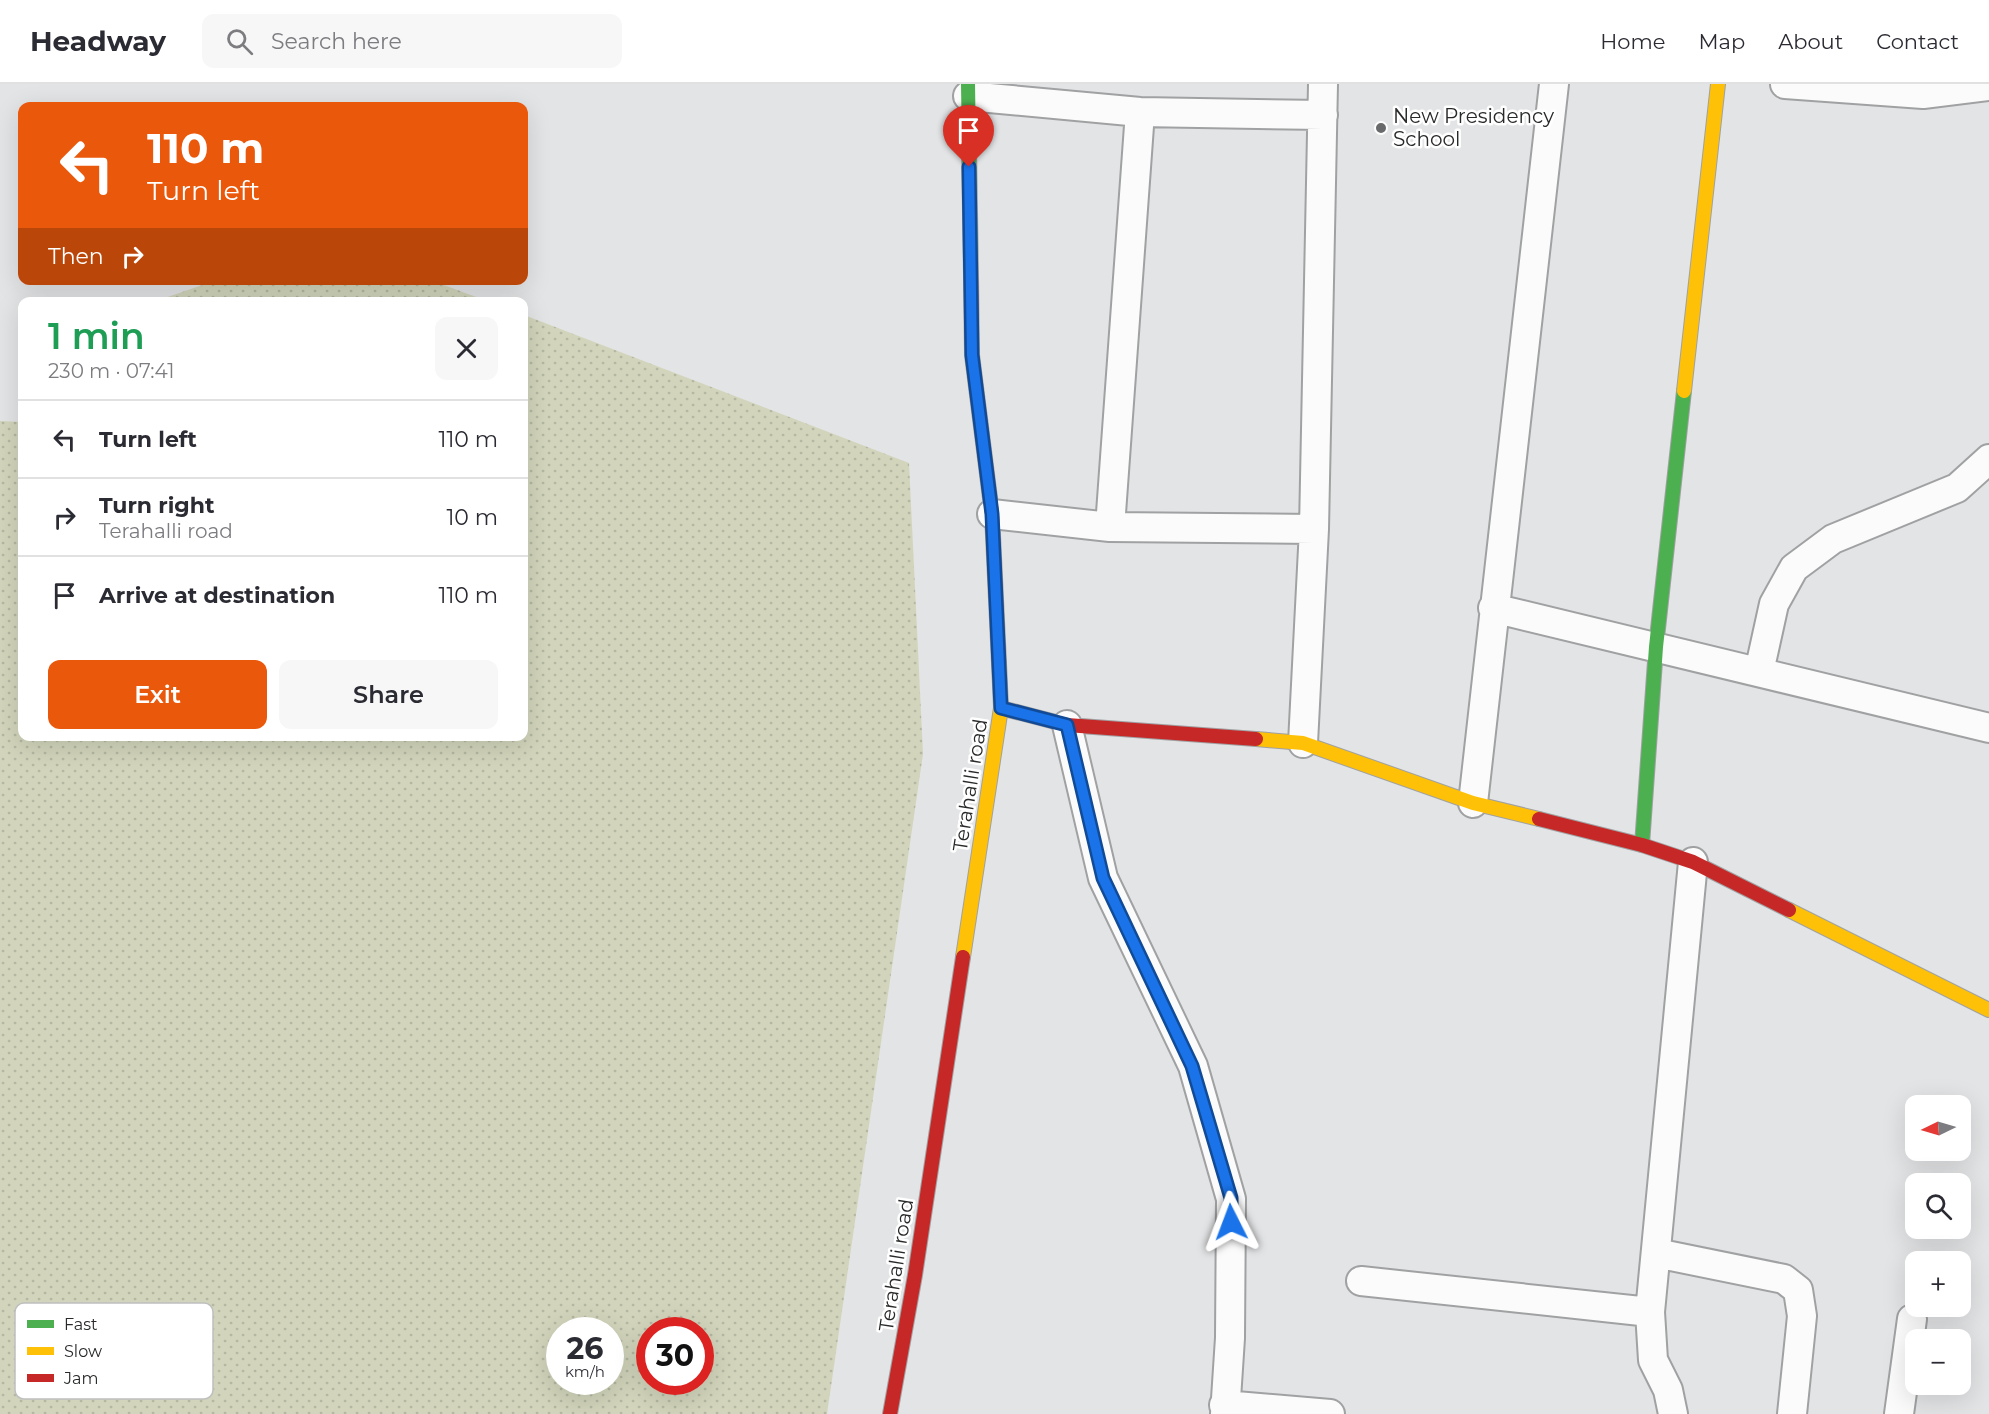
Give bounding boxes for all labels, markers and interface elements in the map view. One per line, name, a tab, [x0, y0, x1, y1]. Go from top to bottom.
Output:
search box	[202, 14, 622, 68]
text: Headway	[30, 24, 166, 58]
icon: search	[223, 25, 256, 58]
text: Search here	[271, 28, 402, 55]
text: Home	[1600, 29, 1665, 54]
text: Map	[1698, 29, 1745, 54]
text: About	[1778, 29, 1843, 54]
text: Contact	[1876, 29, 1959, 54]
place label: New Presidency School	[1393, 104, 1554, 151]
pin	[943, 105, 994, 167]
icon: arrive	[952, 114, 985, 147]
marker: New Presidency School	[1374, 121, 1388, 135]
text: 110 m	[147, 122, 264, 174]
icon: left	[48, 126, 126, 204]
text: Turn left	[147, 174, 260, 207]
icon: right	[116, 240, 149, 273]
text: Then	[48, 243, 104, 270]
text: 1 min	[48, 314, 145, 358]
button: close	[435, 317, 498, 380]
text: 230 m · 07:41	[48, 359, 175, 383]
icon: left	[48, 423, 81, 456]
text: Turn left	[99, 426, 197, 453]
text: 110 m	[438, 426, 498, 453]
text: Turn right	[99, 492, 214, 519]
icon: right	[48, 501, 81, 534]
text: 10 m	[446, 504, 498, 531]
text: Terahalli road	[99, 519, 233, 543]
icon: arrive	[48, 579, 81, 612]
text: Arrive at destination	[99, 582, 335, 609]
text: 110 m	[438, 582, 498, 609]
button: Exit	[48, 660, 267, 729]
button: Share	[279, 660, 498, 729]
street label: Terahalli road	[948, 717, 992, 853]
north arrow	[1905, 1095, 1971, 1161]
map controls	[1905, 1095, 1971, 1395]
button: search	[1905, 1173, 1971, 1239]
position arrow	[1199, 1190, 1263, 1254]
street label: Terahalli road	[874, 1197, 918, 1333]
button: +	[1905, 1251, 1971, 1317]
legend	[15, 1303, 213, 1399]
text: Fast	[64, 1315, 98, 1334]
speed limit sign: 30	[636, 1317, 714, 1395]
button: −	[1905, 1329, 1971, 1395]
text: 26	[567, 1330, 603, 1367]
text: Slow	[64, 1342, 102, 1361]
text: km/h	[565, 1362, 605, 1381]
text: Jam	[63, 1369, 98, 1388]

